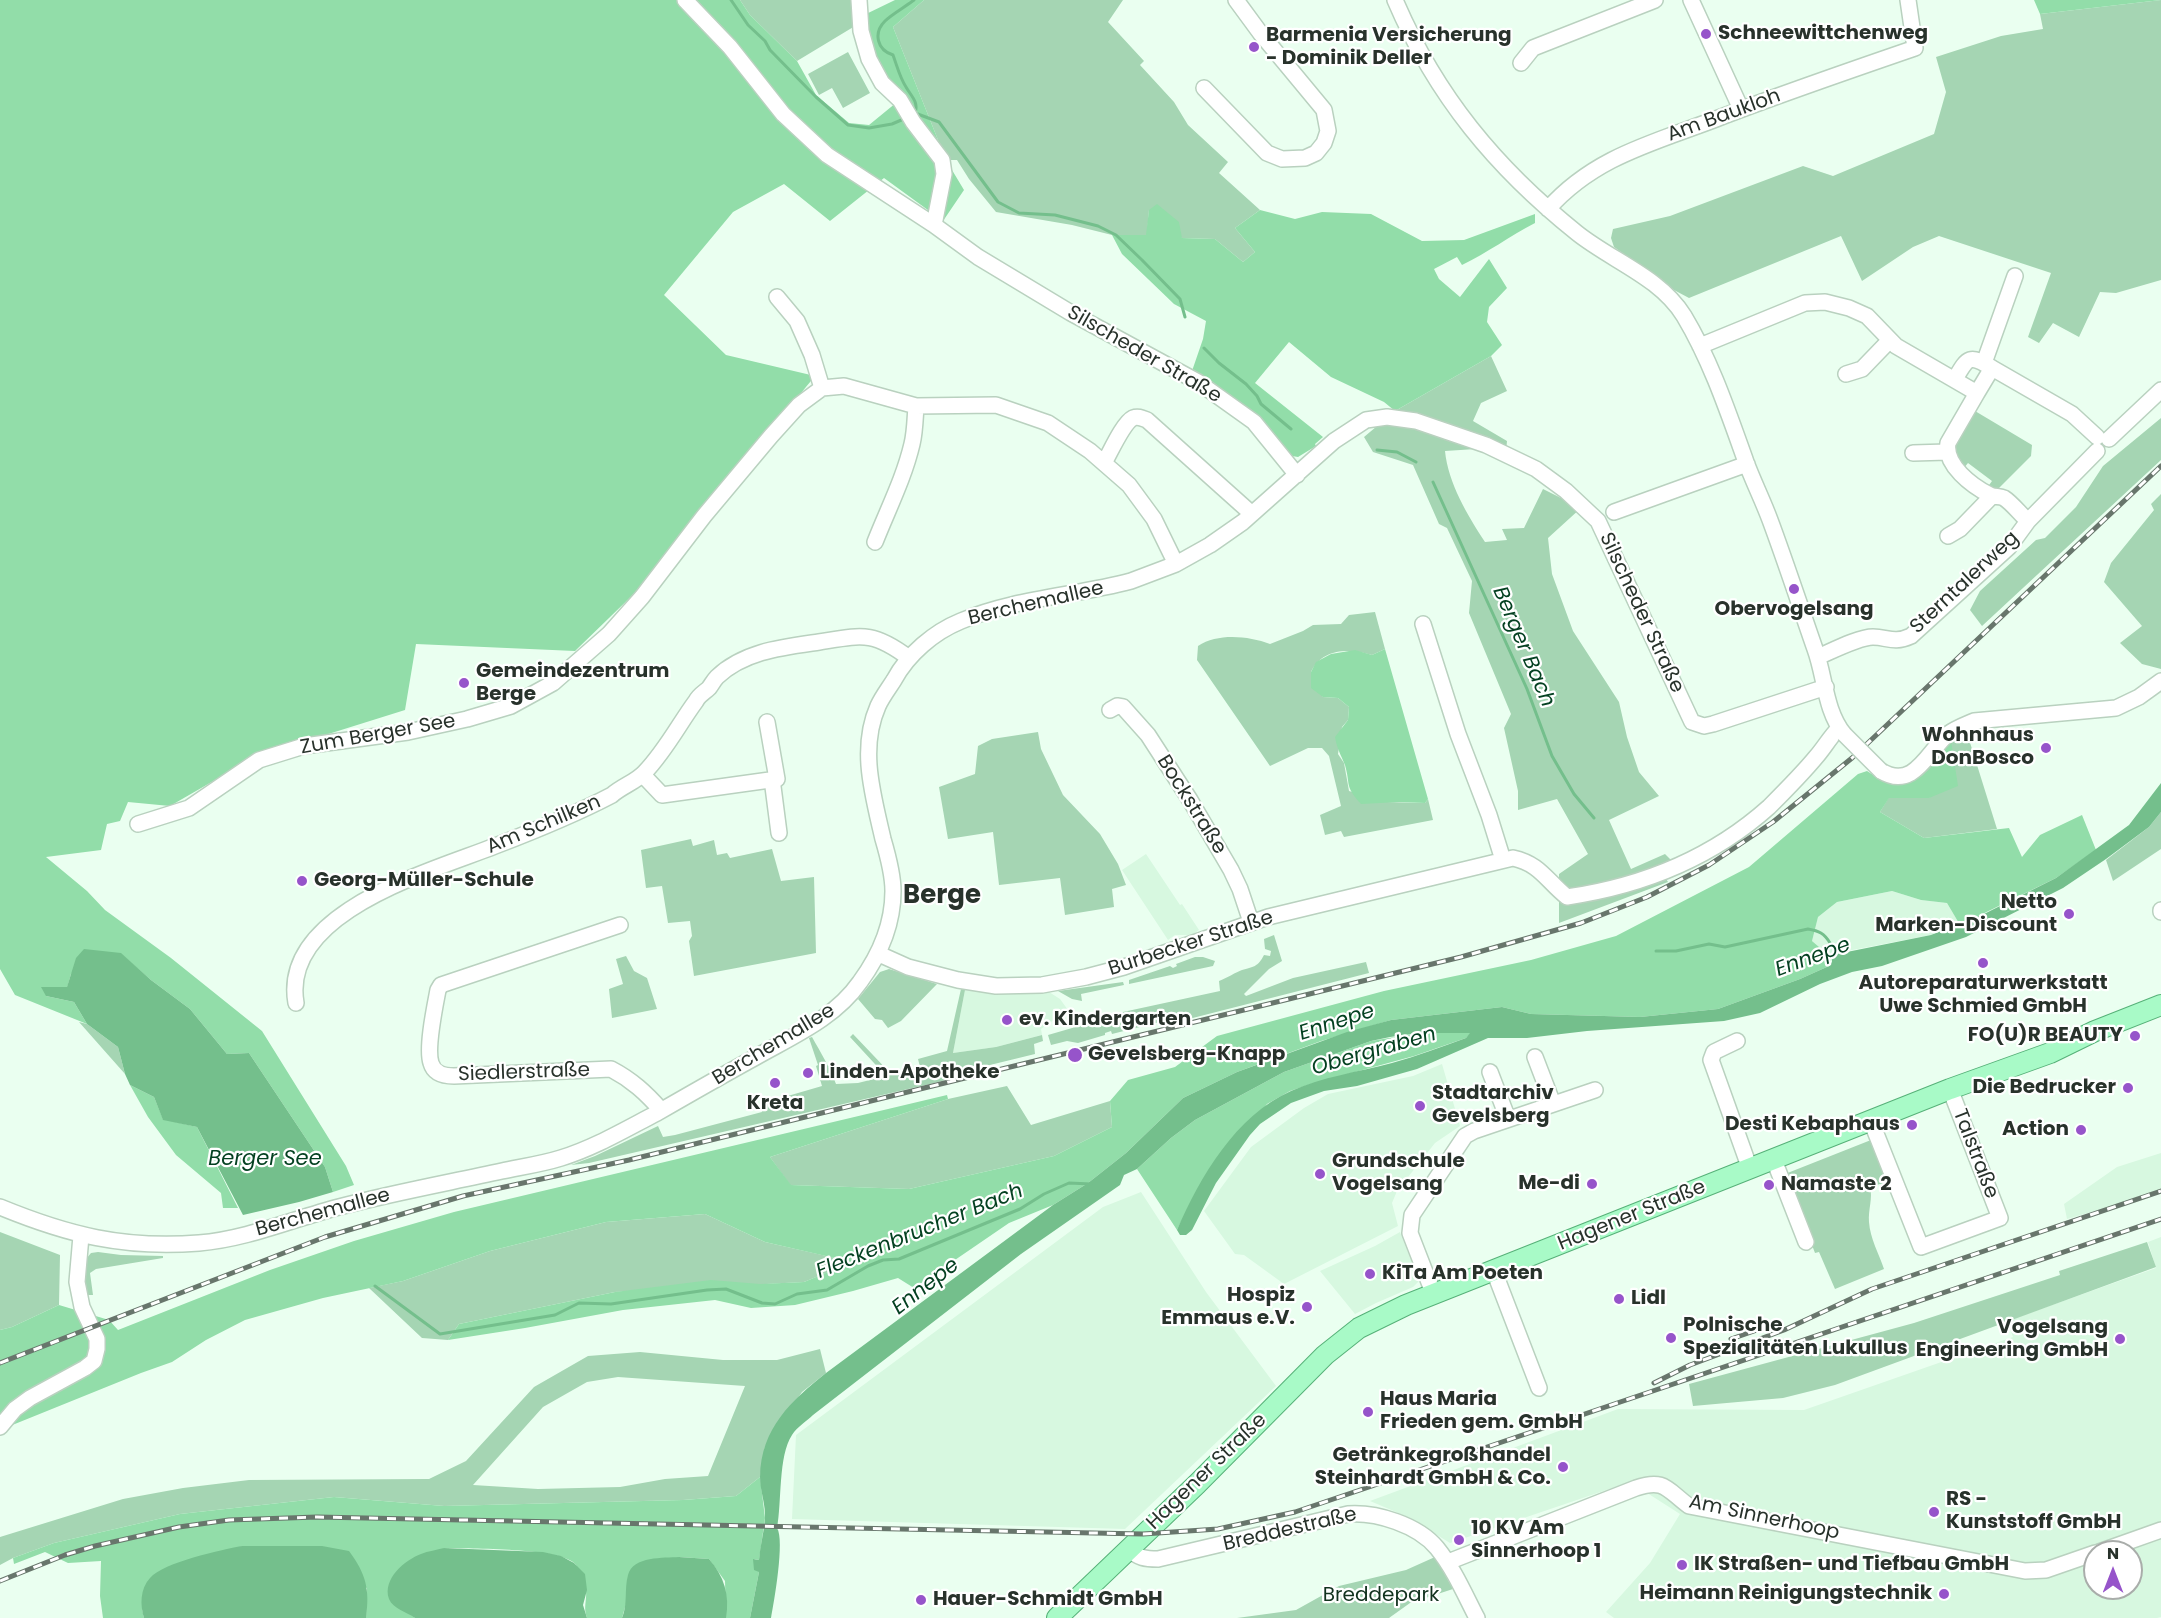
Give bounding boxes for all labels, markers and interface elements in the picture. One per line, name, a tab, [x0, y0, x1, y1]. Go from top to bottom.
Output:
place label: Schneewittchenweg	[1718, 22, 1928, 46]
place label: Barmenia Versicherung - Dominik Deller	[1266, 24, 1512, 71]
marker: Schneewittchenweg	[1699, 27, 1713, 41]
marker: Barmenia Versicherung - Dominik Deller	[1247, 40, 1261, 54]
street label: Am Baukloh	[1664, 84, 1784, 148]
street label: Silscheder Straße	[1063, 301, 1225, 409]
street label: Sterntalerweg	[1906, 527, 2024, 639]
street label: Silscheder Straße	[1593, 529, 1689, 697]
street label: Berchemallee	[966, 577, 1106, 631]
marker: Obervogelsang	[1787, 582, 1801, 596]
water label: Berger Bach	[1486, 583, 1560, 711]
place label: Obervogelsang	[1714, 598, 1874, 622]
place label: Gemeindezentrum Berge	[476, 660, 669, 707]
marker: Gemeindezentrum Berge	[457, 676, 471, 690]
street label: Zum Berger See	[299, 710, 457, 760]
place label: Wohnhaus DonBosco	[1922, 724, 2034, 771]
marker: Wohnhaus DonBosco	[2039, 741, 2053, 755]
street label: Bockstraße	[1151, 751, 1231, 859]
street label: Am Schilken	[483, 790, 605, 860]
place label: Georg-Müller-Schule	[314, 869, 534, 893]
marker: Georg-Müller-Schule	[295, 874, 309, 888]
district label: Berge	[903, 880, 981, 912]
place label: Netto Marken-Discount	[1875, 891, 2057, 938]
street label: Burbecker Straße	[1105, 906, 1277, 982]
marker: Netto Marken-Discount	[2062, 907, 2076, 921]
water label: Ennepe	[1772, 933, 1854, 983]
marker: Autoreparaturwerkstatt Uwe Schmied GmbH	[1976, 956, 1990, 970]
place label: Autoreparaturwerkstatt Uwe Schmied GmbH	[1858, 972, 2108, 1019]
street label: Berchemallee	[709, 999, 839, 1091]
water label: Ennepe	[1296, 999, 1378, 1047]
place label: ev. Kindergarten	[1019, 1008, 1191, 1032]
marker: ev. Kindergarten	[1000, 1013, 1014, 1027]
water label: Obergraben	[1309, 1022, 1439, 1082]
place label: FO(U)R BEAUTY	[1968, 1024, 2123, 1048]
marker: FO(U)R BEAUTY	[2128, 1029, 2142, 1043]
place label: Gevelsberg-Knapp	[1088, 1043, 1285, 1067]
marker: Gevelsberg-Knapp	[1066, 1046, 1084, 1064]
street label: Siedlerstraße	[458, 1059, 590, 1087]
place label: Linden-Apotheke	[820, 1061, 1000, 1085]
marker: Linden-Apotheke	[801, 1066, 815, 1080]
marker: Kreta	[768, 1076, 782, 1090]
place label: Die Bedrucker	[1973, 1076, 2116, 1100]
marker: Die Bedrucker	[2121, 1081, 2135, 1095]
place label: Stadtarchiv Gevelsberg	[1432, 1082, 1554, 1129]
place label: Kreta	[747, 1092, 803, 1116]
marker: Stadtarchiv Gevelsberg	[1413, 1099, 1427, 1113]
street label: Talstraße	[1947, 1106, 2003, 1202]
place label: Desti Kebaphaus	[1725, 1113, 1900, 1137]
marker: Desti Kebaphaus	[1905, 1118, 1919, 1132]
place label: Action	[2002, 1118, 2069, 1142]
marker: Action	[2074, 1123, 2088, 1137]
water label: Berger See	[208, 1147, 322, 1173]
place label: Grundschule Vogelsang	[1332, 1150, 1465, 1197]
marker: Grundschule Vogelsang	[1313, 1167, 1327, 1181]
place label: Me-di	[1518, 1172, 1580, 1196]
place label: Namaste 2	[1781, 1173, 1892, 1197]
street label: Hagener Straße	[1555, 1175, 1709, 1257]
marker: Me-di	[1585, 1177, 1599, 1191]
marker: Namaste 2	[1762, 1178, 1776, 1192]
water label: Fleckenbrucher Bach	[813, 1179, 1027, 1285]
street label: Berchemallee	[253, 1184, 393, 1242]
water label: Ennepe	[888, 1253, 964, 1321]
place label: KiTa Am Poeten	[1382, 1262, 1543, 1286]
marker: KiTa Am Poeten	[1363, 1267, 1377, 1281]
place label: Hospiz Emmaus e.V.	[1161, 1284, 1295, 1331]
place label: Lidl	[1631, 1287, 1666, 1311]
marker: Lidl	[1612, 1292, 1626, 1306]
marker: Hospiz Emmaus e.V.	[1300, 1300, 1314, 1314]
place label: Polnische Spezialitäten Lukullus	[1683, 1314, 1908, 1361]
place label: Vogelsang Engineering GmbH	[1916, 1316, 2108, 1363]
marker: Polnische Spezialitäten Lukullus	[1664, 1331, 1678, 1345]
marker: Vogelsang Engineering GmbH	[2113, 1332, 2127, 1346]
place label: Haus Maria Frieden gem. GmbH	[1380, 1388, 1583, 1435]
marker: Haus Maria Frieden gem. GmbH	[1361, 1405, 1375, 1419]
street label: Hagener Straße	[1142, 1409, 1272, 1535]
place label: Getränkegroßhandel Steinhardt GmbH & Co.	[1315, 1444, 1551, 1491]
marker: Getränkegroßhandel Steinhardt GmbH & Co.	[1556, 1460, 1570, 1474]
place label: RS - Kunststoff GmbH	[1946, 1488, 2121, 1535]
street label: Am Sinnerhoop	[1686, 1490, 1842, 1546]
street label: Breddestraße	[1221, 1503, 1359, 1557]
marker: RS - Kunststoff GmbH	[1927, 1505, 1941, 1519]
place label: 10 KV Am Sinnerhoop 1	[1471, 1517, 1601, 1564]
marker: 10 KV Am Sinnerhoop 1	[1452, 1533, 1466, 1547]
north arrow	[2083, 1540, 2143, 1600]
text: N	[2107, 1542, 2119, 1565]
place label: IK Straßen- und Tiefbau GmbH	[1694, 1553, 2009, 1577]
marker: IK Straßen- und Tiefbau GmbH	[1675, 1558, 1689, 1572]
place label: Heimann Reinigungstechnik	[1640, 1582, 1932, 1606]
park label: Breddepark	[1323, 1584, 1439, 1608]
marker: Heimann Reinigungstechnik	[1937, 1587, 1951, 1601]
place label: Hauer-Schmidt GmbH	[933, 1588, 1163, 1612]
marker: Hauer-Schmidt GmbH	[914, 1593, 928, 1607]

